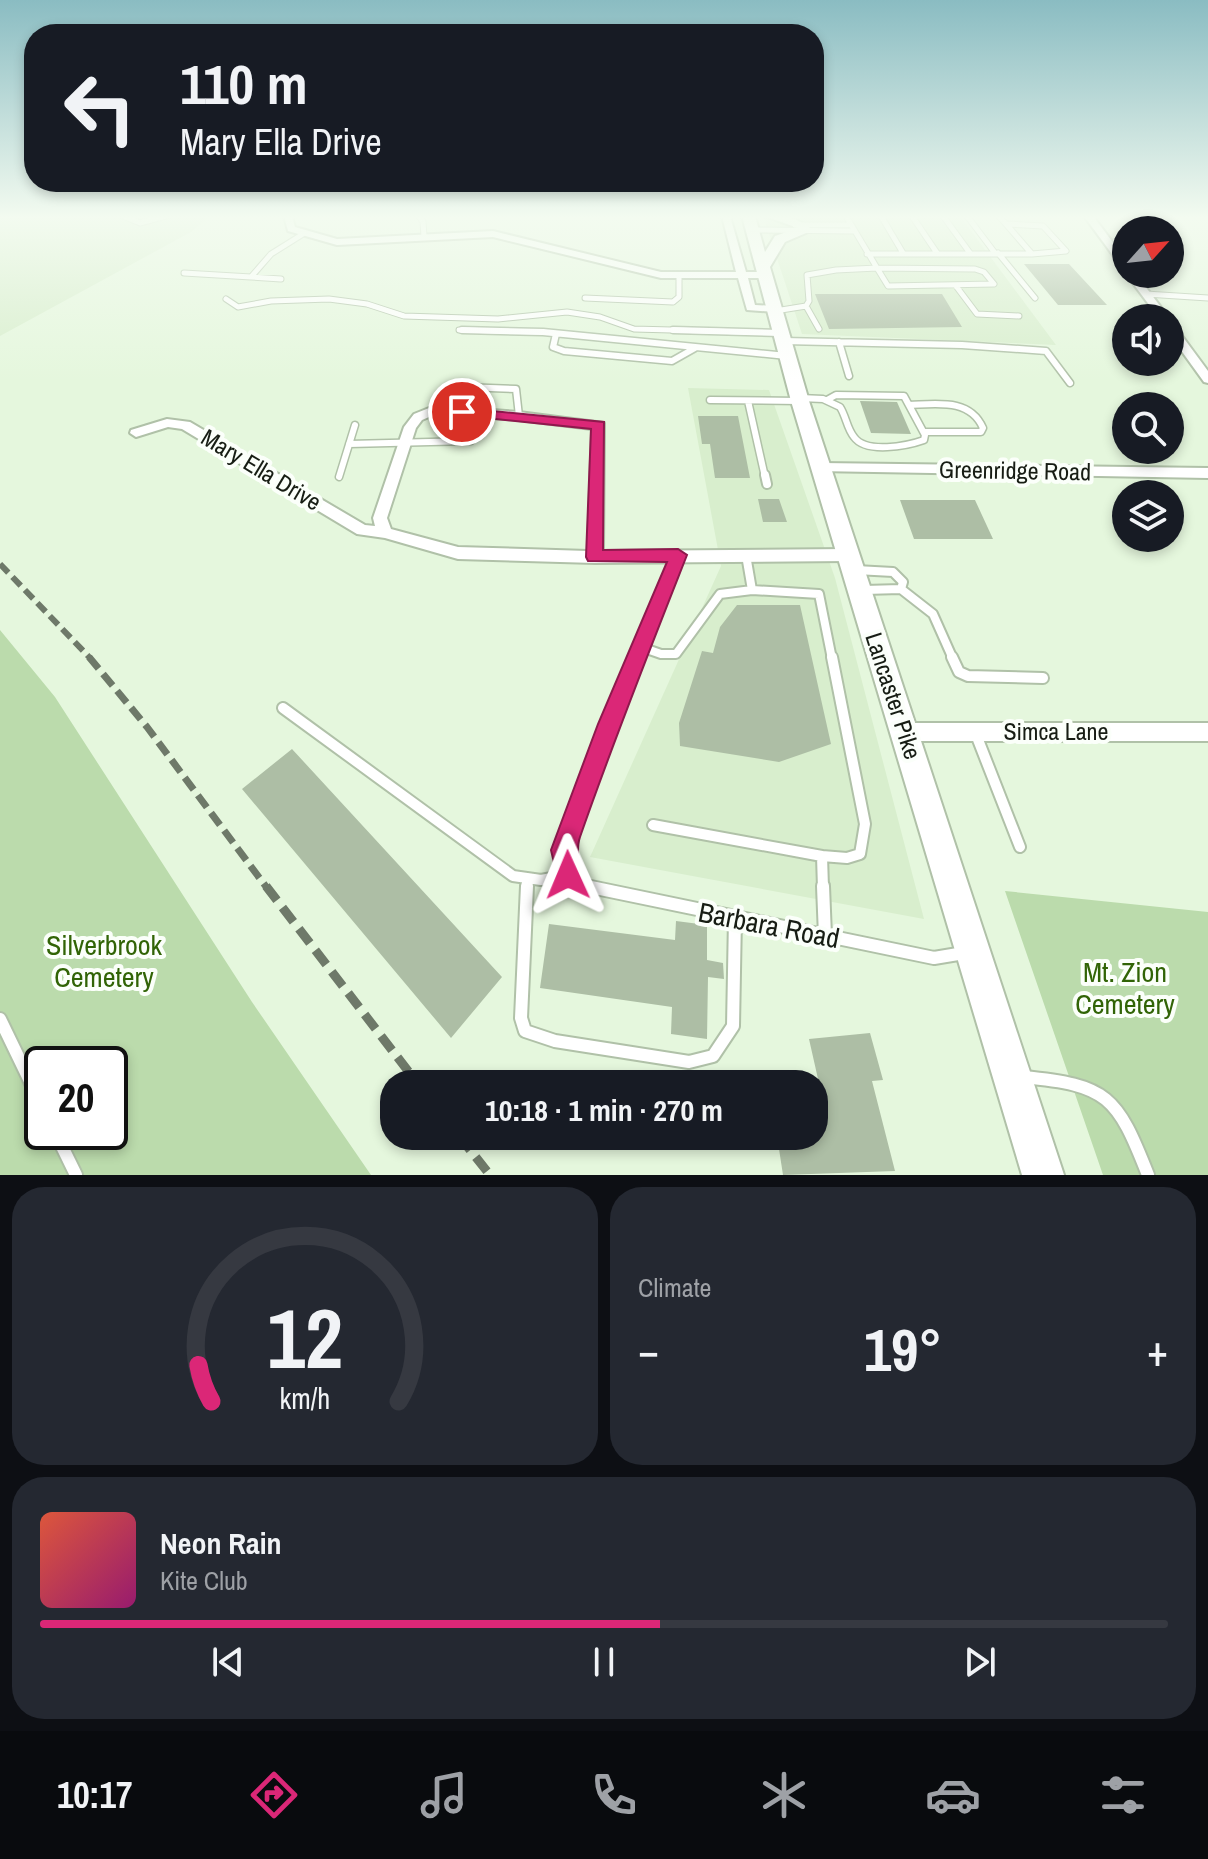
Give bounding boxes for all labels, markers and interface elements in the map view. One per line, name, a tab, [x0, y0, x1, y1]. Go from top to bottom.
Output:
text: 110 m	[180, 46, 308, 121]
icon: left	[48, 56, 152, 160]
text: Mary Ella Drive	[180, 118, 382, 166]
north arrow	[1112, 216, 1184, 288]
map controls	[1112, 216, 1184, 552]
button: sound	[1112, 304, 1184, 376]
pin	[428, 378, 496, 446]
icon: arrive	[440, 390, 484, 434]
button: search	[1112, 392, 1184, 464]
street label: Mary Ella Drive	[196, 421, 327, 517]
street label: Greenridge Road	[939, 453, 1091, 487]
button: layers	[1112, 480, 1184, 552]
street label: Lancaster Pike	[858, 628, 929, 763]
street label: Simca Lane	[1003, 715, 1109, 747]
position arrow	[526, 833, 610, 917]
street label: Barbara Road	[695, 893, 843, 957]
park label: Silverbrook Cemetery	[46, 926, 163, 996]
park label: Mt. Zion Cemetery	[1075, 953, 1175, 1023]
speed limit sign: 20	[24, 1046, 128, 1150]
text: 10:18 · 1 min · 270 m	[485, 1090, 723, 1130]
text: Climate	[638, 1270, 711, 1305]
text: 12	[267, 1282, 343, 1394]
text: 19°	[864, 1309, 942, 1390]
text: −	[638, 1320, 659, 1380]
text: +	[1147, 1320, 1168, 1380]
text: km/h	[280, 1379, 330, 1418]
text: Neon Rain	[160, 1523, 282, 1563]
text: Kite Club	[160, 1563, 248, 1598]
icon: previous	[206, 1640, 250, 1684]
icon: pause	[582, 1640, 626, 1684]
icon: next	[958, 1640, 1002, 1684]
icon: directions	[246, 1767, 302, 1823]
icon: music	[416, 1767, 472, 1823]
icon: phone	[586, 1767, 642, 1823]
icon: climate	[756, 1767, 812, 1823]
icon: car	[925, 1767, 981, 1823]
icon: filters	[1095, 1767, 1151, 1823]
text: 10:17	[57, 1771, 132, 1819]

